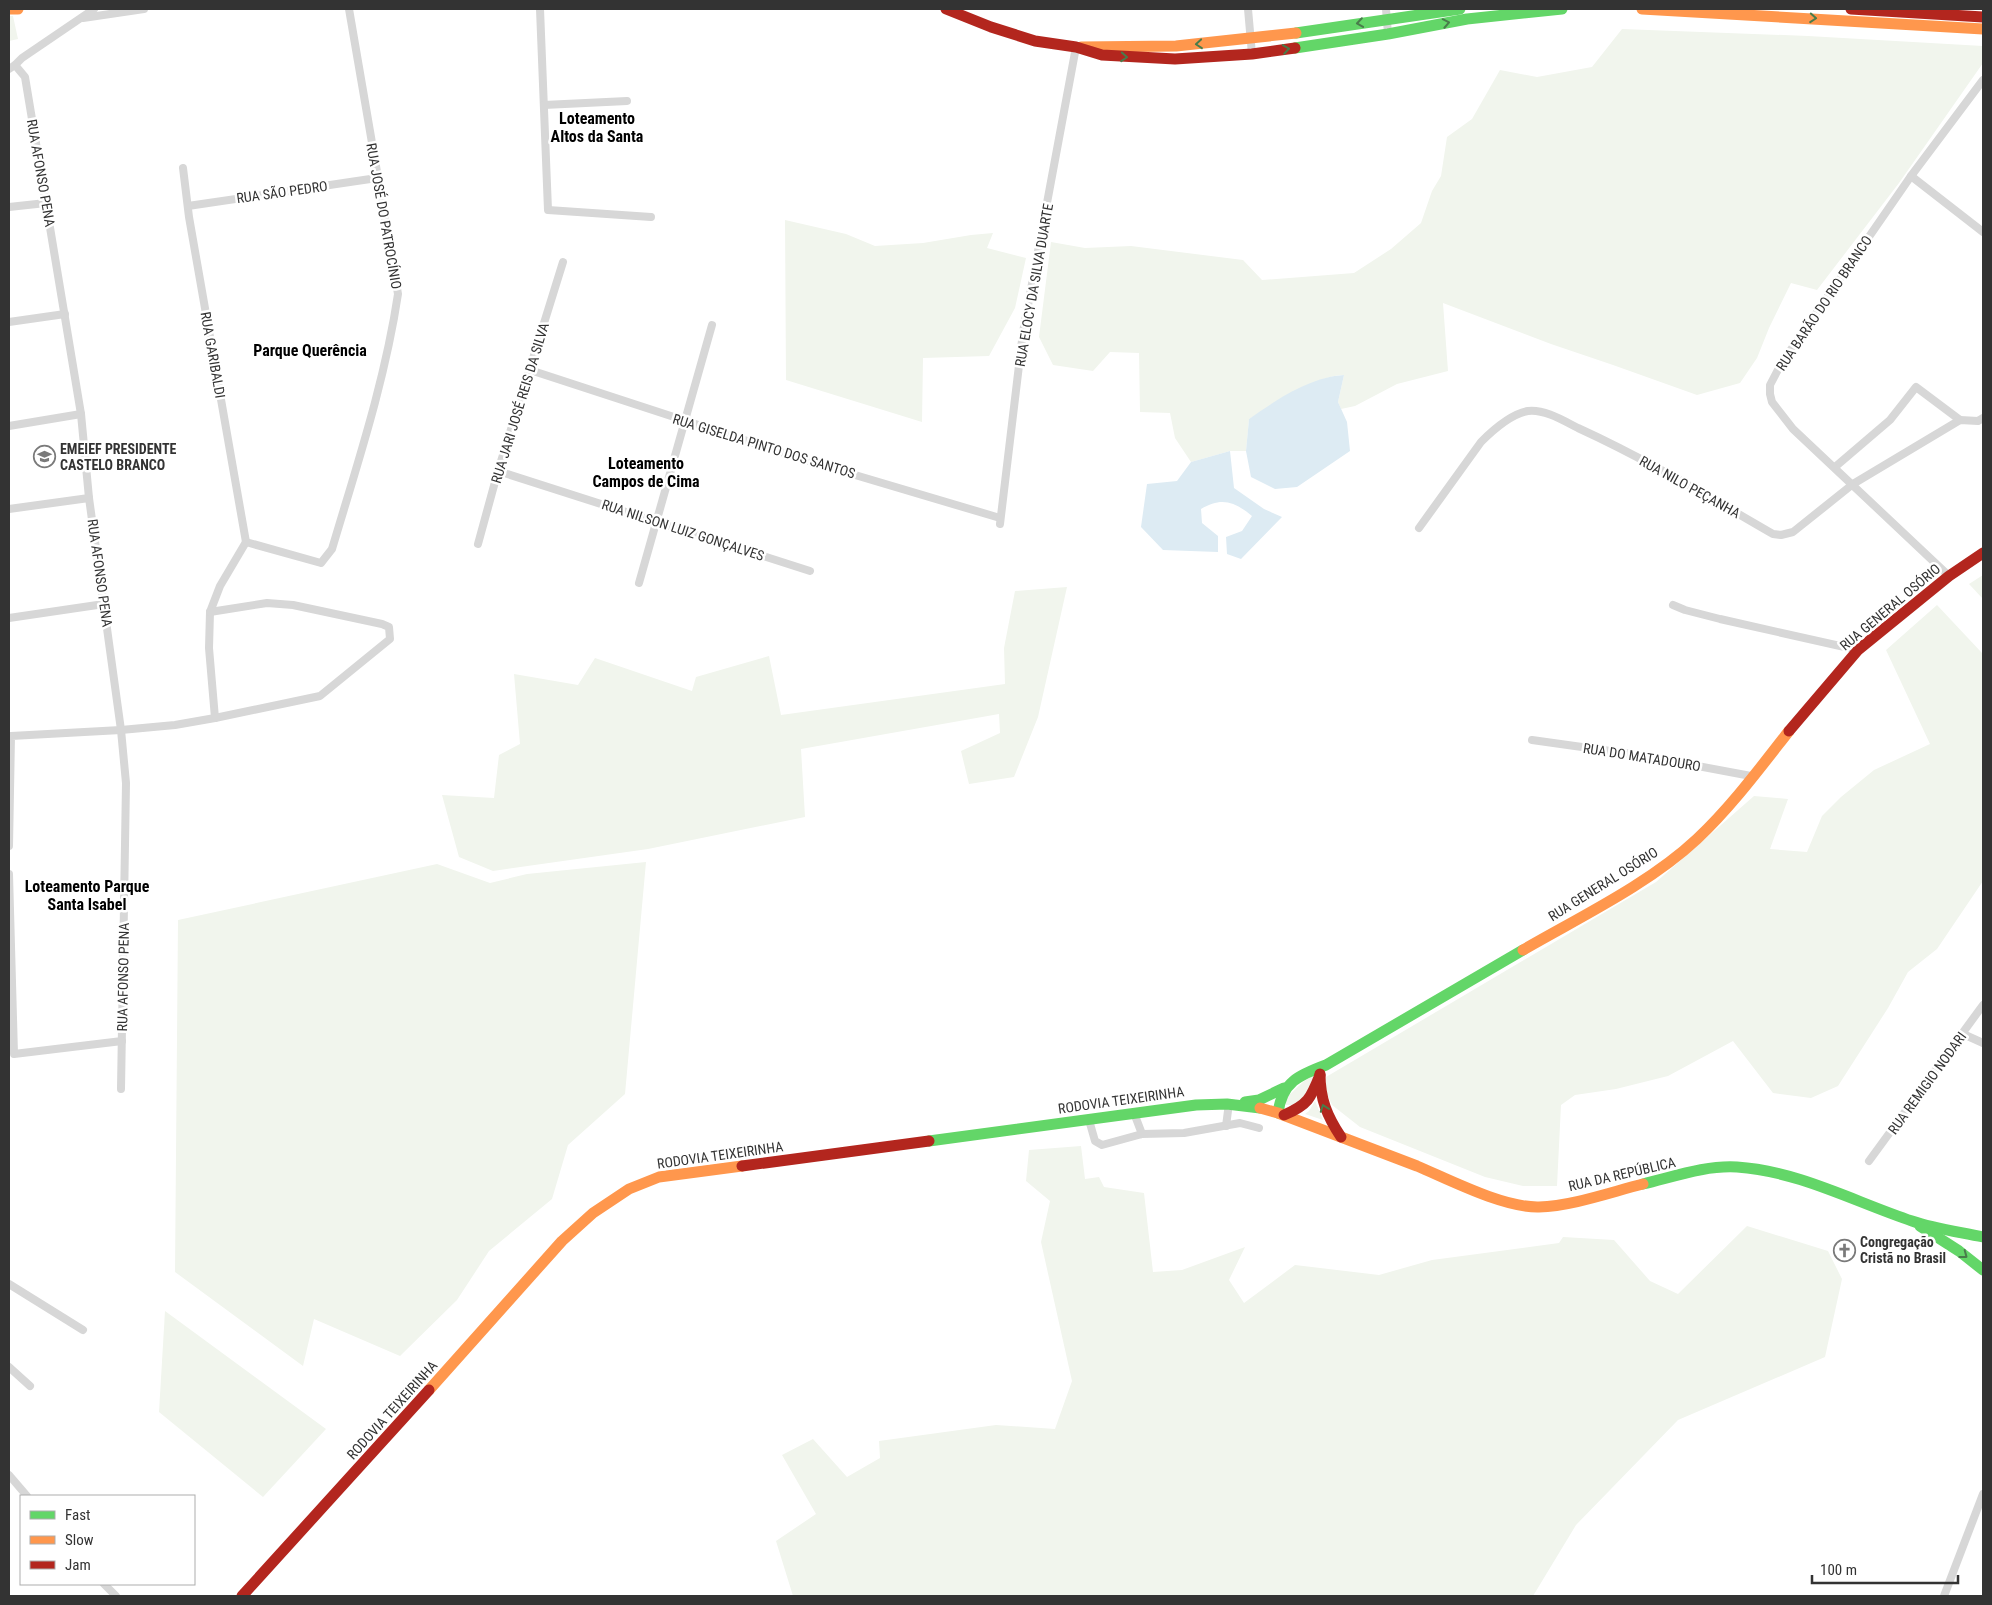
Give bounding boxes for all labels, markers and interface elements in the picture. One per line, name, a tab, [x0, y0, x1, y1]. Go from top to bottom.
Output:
one-way arrow	[1810, 13, 1818, 24]
one-way arrow	[1355, 18, 1364, 28]
one-way arrow	[1442, 18, 1450, 28]
one-way arrow	[1194, 38, 1202, 49]
one-way arrow	[1281, 45, 1290, 55]
one-way arrow	[1120, 51, 1128, 62]
district label: Loteamento Altos da Santa	[551, 109, 644, 146]
street label: RUA AFONSO PENA	[24, 118, 58, 228]
street label: RUA JOSÉ DO PATROCÍNIO	[363, 142, 406, 290]
street label: RUA SÃO PEDRO	[235, 177, 329, 206]
street label: RUA ELOCY DA SILVA DUARTE	[1012, 202, 1056, 368]
street label: RUA BARÃO DO RIO BRANCO	[1772, 232, 1875, 374]
street label: RUA GARIBALDI	[198, 310, 228, 400]
street label: RUA JARI JOSÉ REIS DA SILVA	[487, 321, 552, 485]
district label: Parque Querência	[253, 341, 367, 360]
street label: RUA GISELDA PINTO DOS SANTOS	[671, 411, 857, 481]
place label: EMEIEF PRESIDENTE CASTELO BRANCO	[60, 441, 177, 473]
school or university icon: EMEIEF PRESIDENTE CASTELO BRANCO	[32, 445, 56, 469]
street label: RUA NILO PEÇANHA	[1637, 453, 1743, 521]
district label: Loteamento Campos de Cima	[592, 454, 700, 491]
street label: RUA NILSON LUIZ GONÇALVES	[600, 496, 766, 564]
street label: RUA AFONSO PENA	[85, 518, 115, 628]
street label: RUA GENERAL OSÓRIO	[1836, 560, 1943, 654]
street label: RUA DO MATADOURO	[1582, 740, 1702, 774]
street label: RUA GENERAL OSÓRIO	[1545, 843, 1661, 924]
district label: Loteamento Parque Santa Isabel	[25, 877, 150, 914]
street label: RUA AFONSO PENA	[114, 922, 132, 1032]
street label: RUA REMIGIO NODARI	[1885, 1029, 1969, 1137]
street label: RODOVIA TEIXEIRINHA	[1057, 1083, 1185, 1117]
one-way arrow	[1320, 1104, 1330, 1112]
street label: RODOVIA TEIXEIRINHA	[656, 1138, 784, 1172]
street label: RUA DA REPÚBLICA	[1567, 1153, 1677, 1194]
place label: Congregação Cristã no Brasil	[1860, 1234, 1946, 1266]
church icon: Congregação Cristã no Brasil	[1832, 1238, 1856, 1262]
one-way arrow	[1958, 1249, 1968, 1258]
street label: RODOVIA TEIXEIRINHA	[344, 1357, 440, 1463]
legend	[20, 1495, 195, 1585]
text: Fast	[65, 1506, 90, 1524]
text: Slow	[65, 1531, 94, 1549]
scale bar	[1812, 1552, 1958, 1584]
text: Jam	[65, 1556, 91, 1574]
text: 100 m	[1820, 1561, 1857, 1579]

